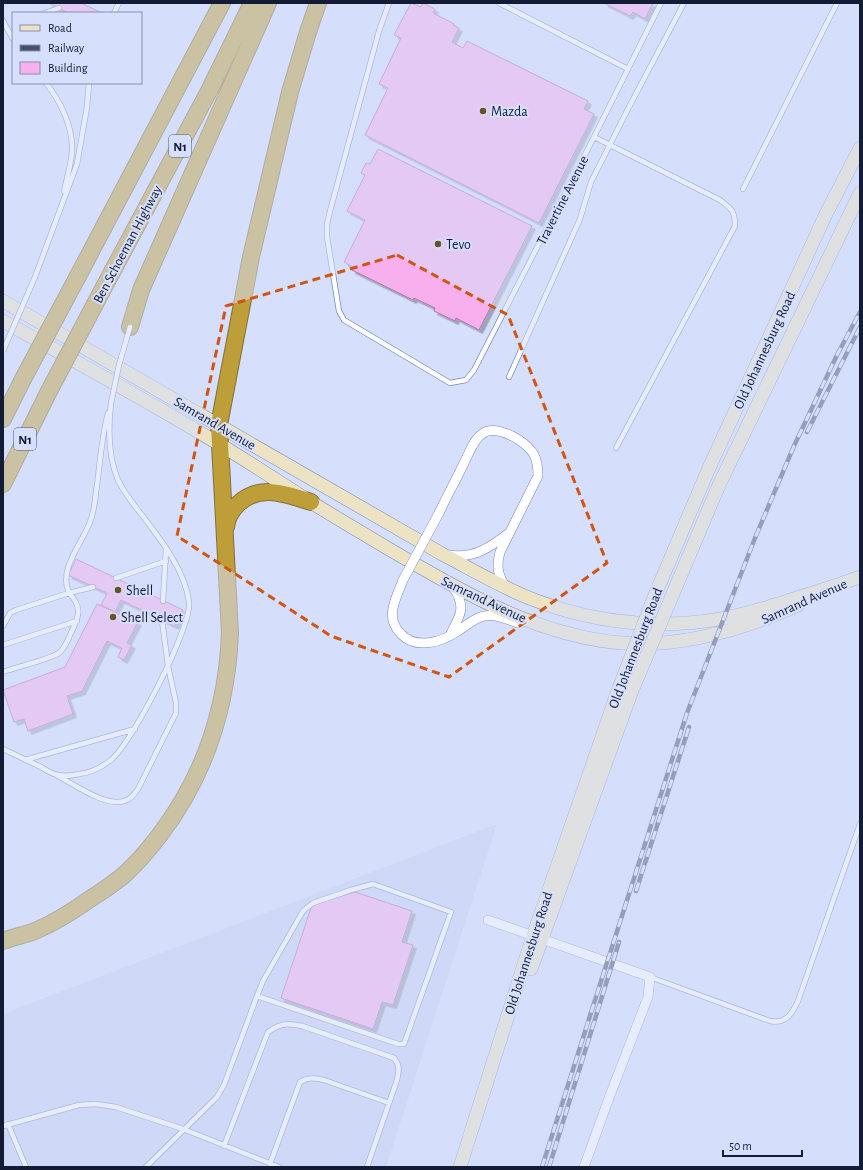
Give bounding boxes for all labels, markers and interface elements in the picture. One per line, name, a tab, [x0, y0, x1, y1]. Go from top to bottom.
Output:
legend	[12, 12, 142, 84]
text: Road	[48, 22, 72, 34]
text: Railway	[48, 42, 84, 55]
text: Building	[48, 62, 88, 74]
place label: Mazda	[491, 105, 528, 119]
marker: Mazda	[478, 106, 488, 116]
road number: N1	[169, 135, 191, 157]
street label: Travertine Avenue	[534, 154, 591, 247]
street label: Ben Schoeman Highway	[91, 183, 165, 306]
place label: Tevo	[446, 238, 471, 252]
marker: Tevo	[433, 239, 443, 249]
street label: Old Johannesburg Road	[731, 289, 798, 411]
street label: Samrand Avenue	[171, 395, 258, 453]
road number: N1	[14, 428, 36, 450]
street label: Samrand Avenue	[439, 574, 528, 626]
street label: Samrand Avenue	[760, 577, 849, 627]
place label: Shell	[126, 584, 153, 598]
marker: Shell	[113, 585, 123, 595]
street label: Old Johannesburg Road	[606, 586, 665, 711]
place label: Shell Select	[121, 611, 184, 625]
marker: Shell Select	[108, 612, 118, 622]
street label: Old Johannesburg Road	[503, 890, 555, 1016]
scale bar	[723, 1132, 802, 1158]
text: 50 m	[729, 1140, 752, 1152]

